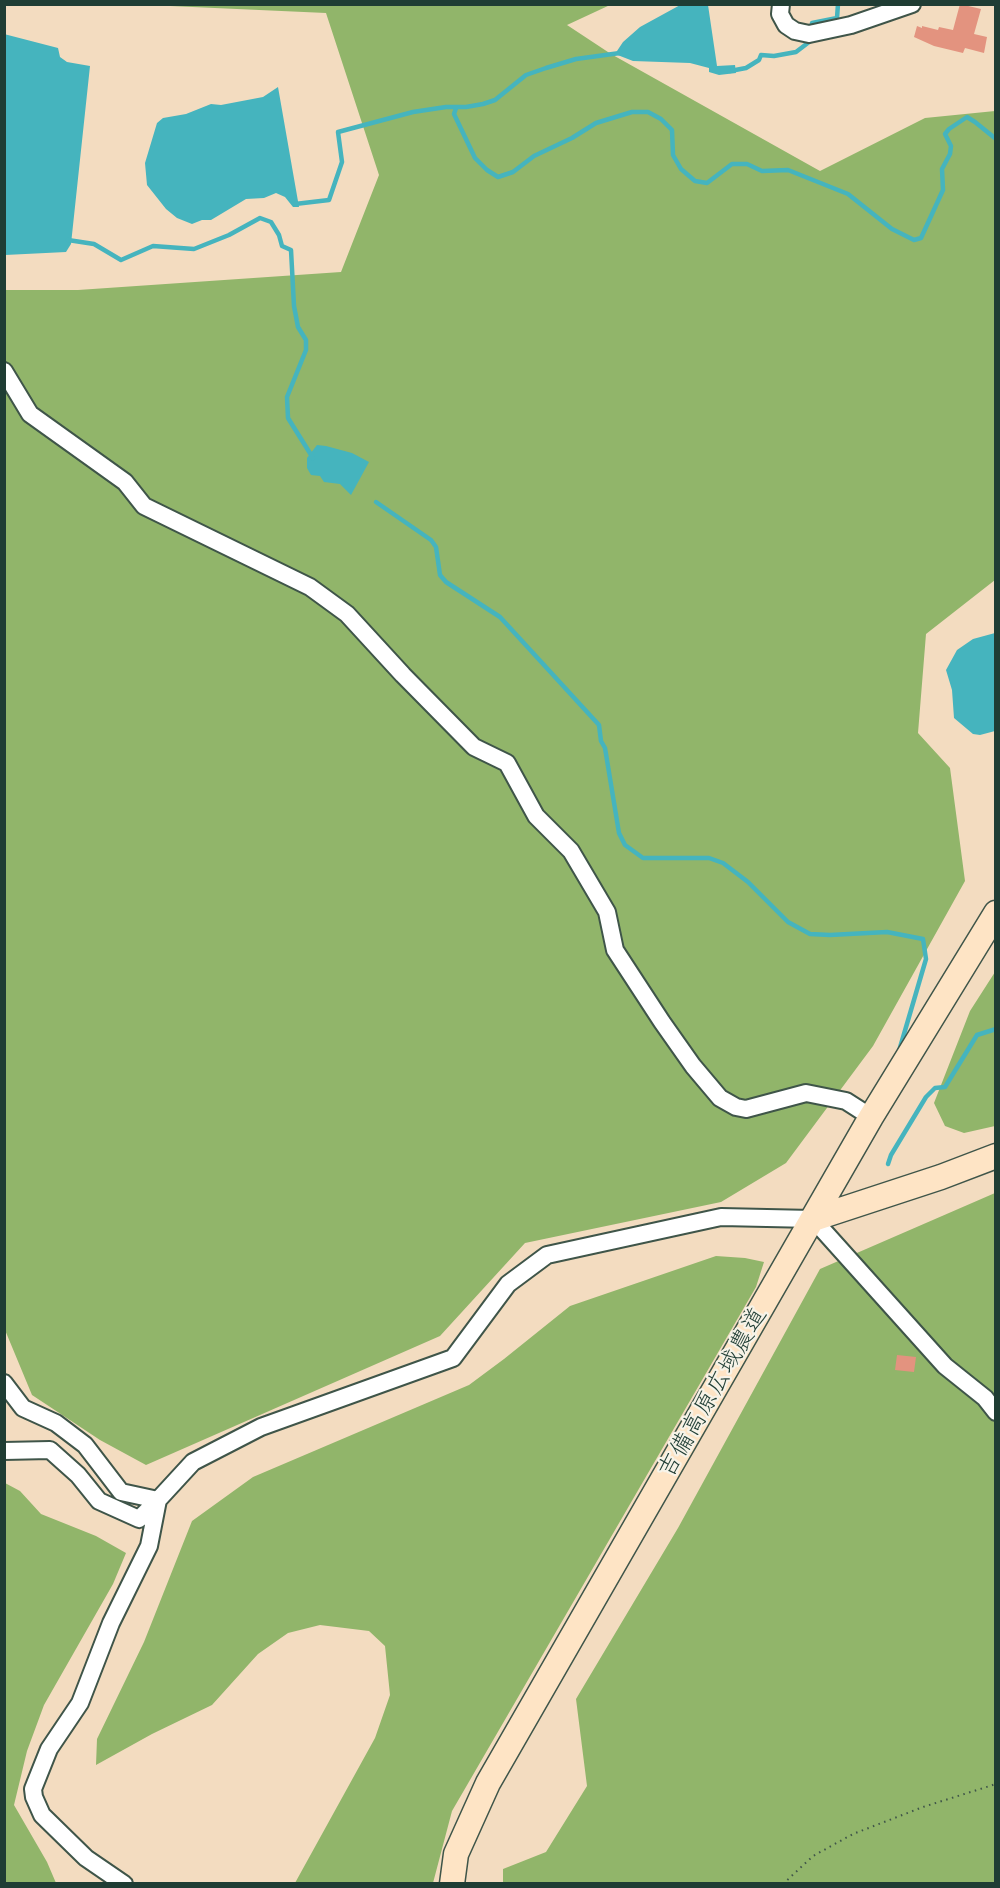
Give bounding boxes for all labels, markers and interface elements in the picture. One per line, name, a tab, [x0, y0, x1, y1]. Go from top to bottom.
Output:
street label: 吉備高原広域農道	[653, 1303, 773, 1483]

